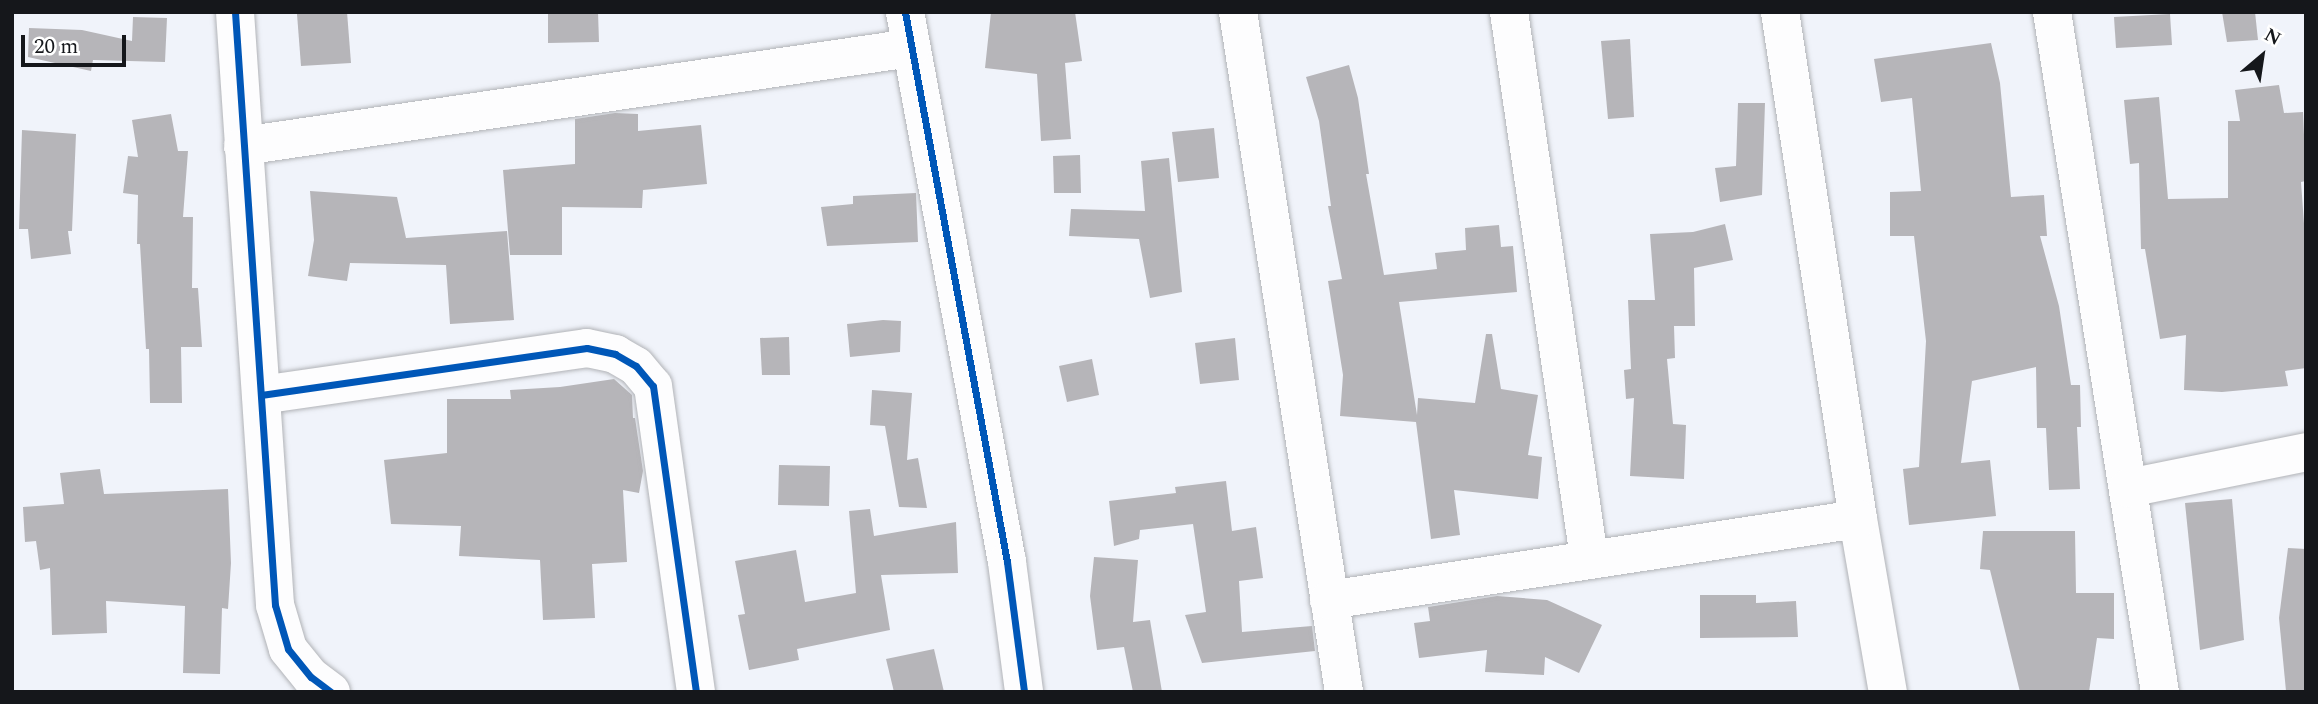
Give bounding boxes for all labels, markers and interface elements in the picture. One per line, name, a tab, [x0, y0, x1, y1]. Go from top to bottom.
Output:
scale bar	[24, 21, 130, 65]
north arrow	[2227, 21, 2297, 91]
text: N	[2259, 21, 2286, 54]
text: 20 m	[34, 31, 78, 63]

